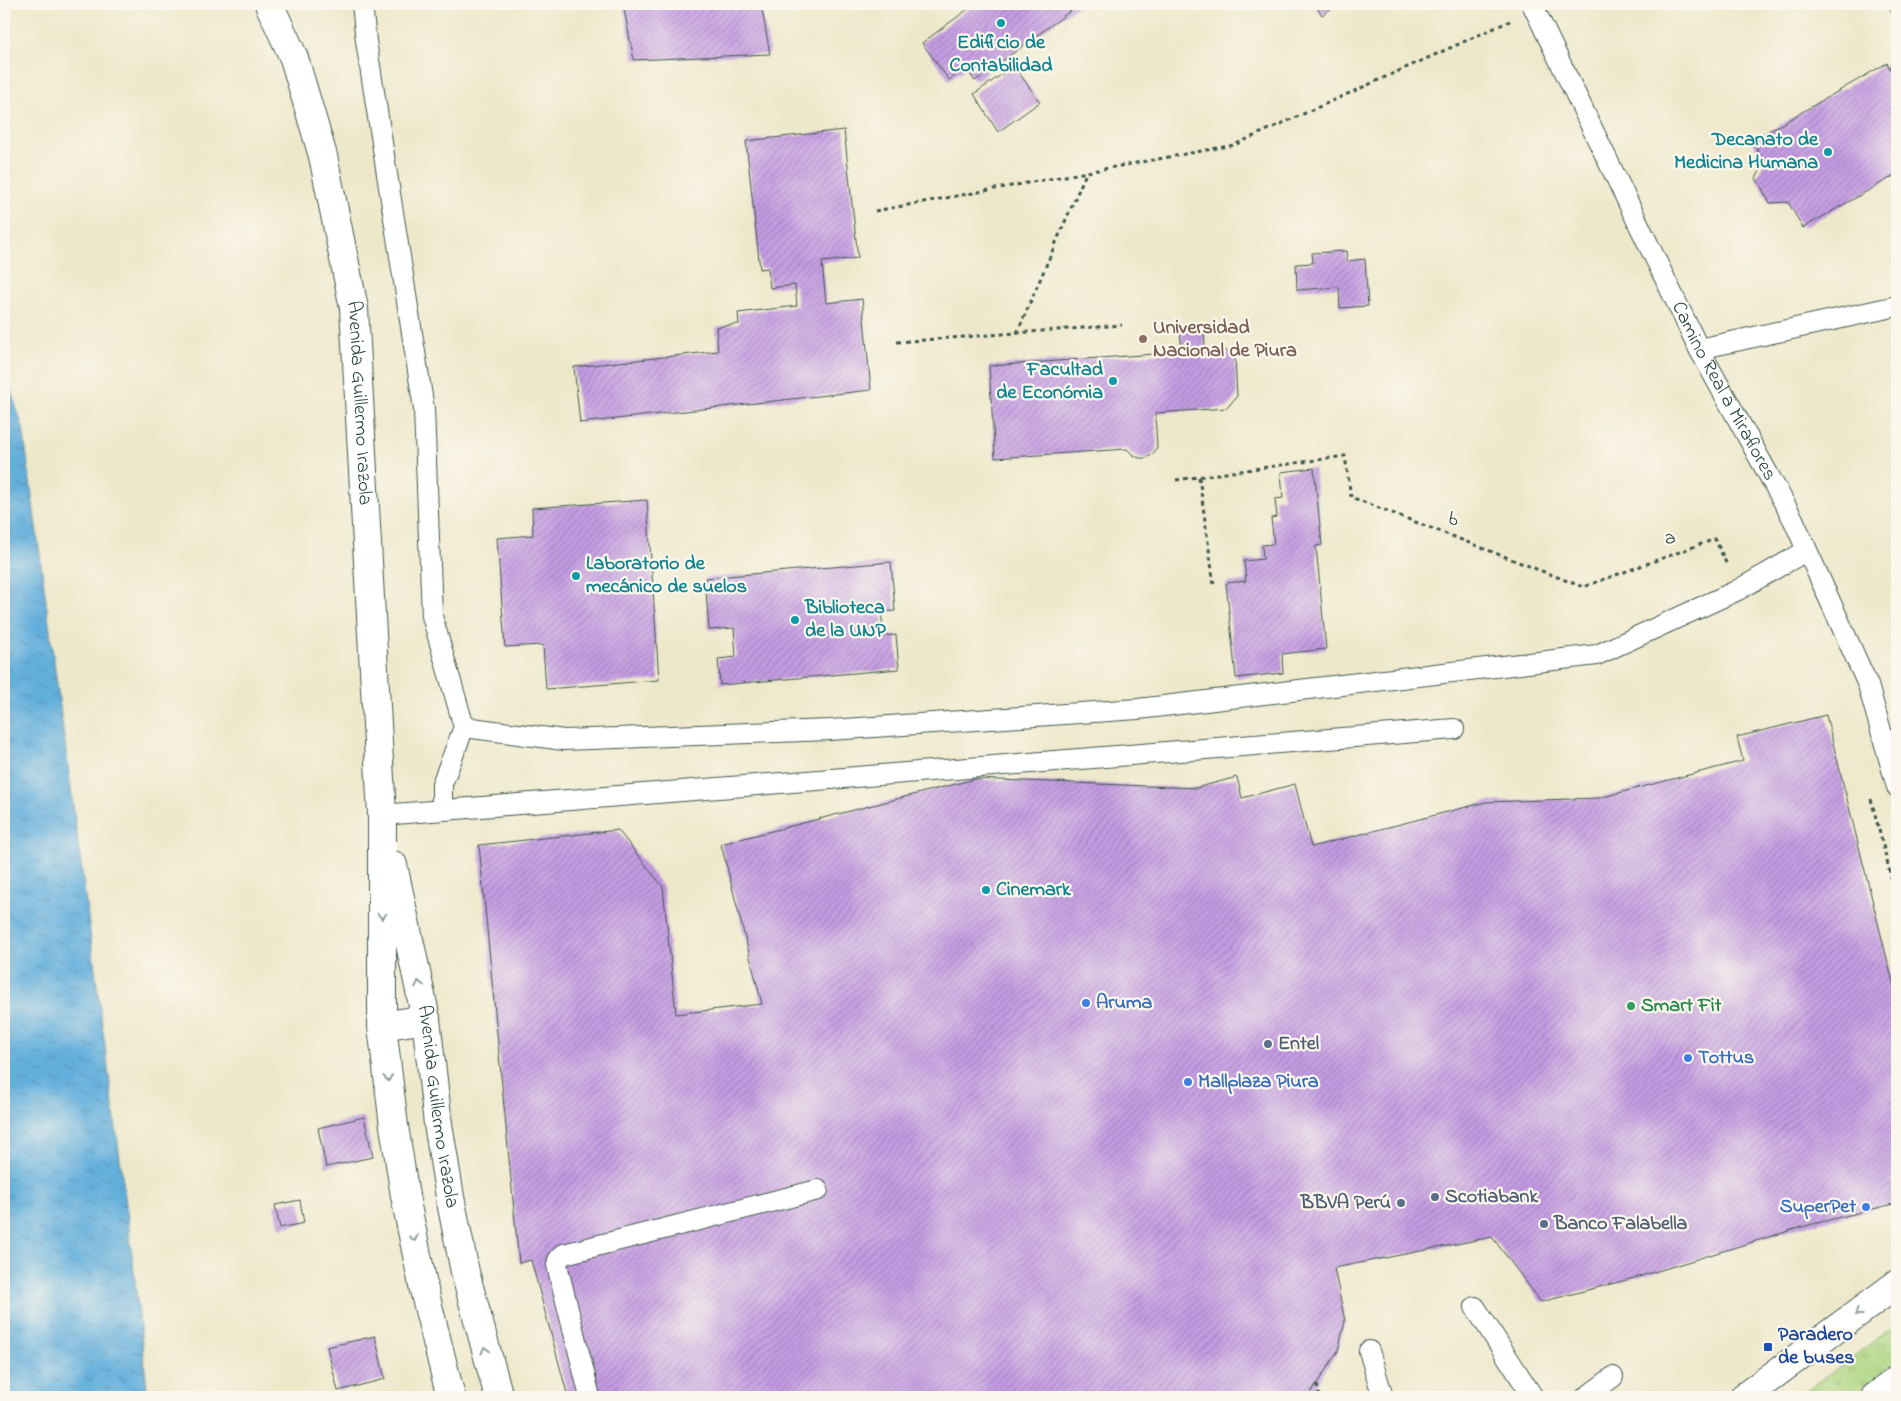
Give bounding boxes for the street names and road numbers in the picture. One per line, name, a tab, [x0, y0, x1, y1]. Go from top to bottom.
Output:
street label: Camino Real a Miraflores	[1664, 297, 1784, 486]
street label: Avenida Guillermo Irazola	[338, 298, 379, 506]
street label: b	[1443, 505, 1464, 536]
street label: a	[1660, 524, 1680, 554]
street label: Avenida Guillermo Irazola	[409, 1002, 466, 1211]

